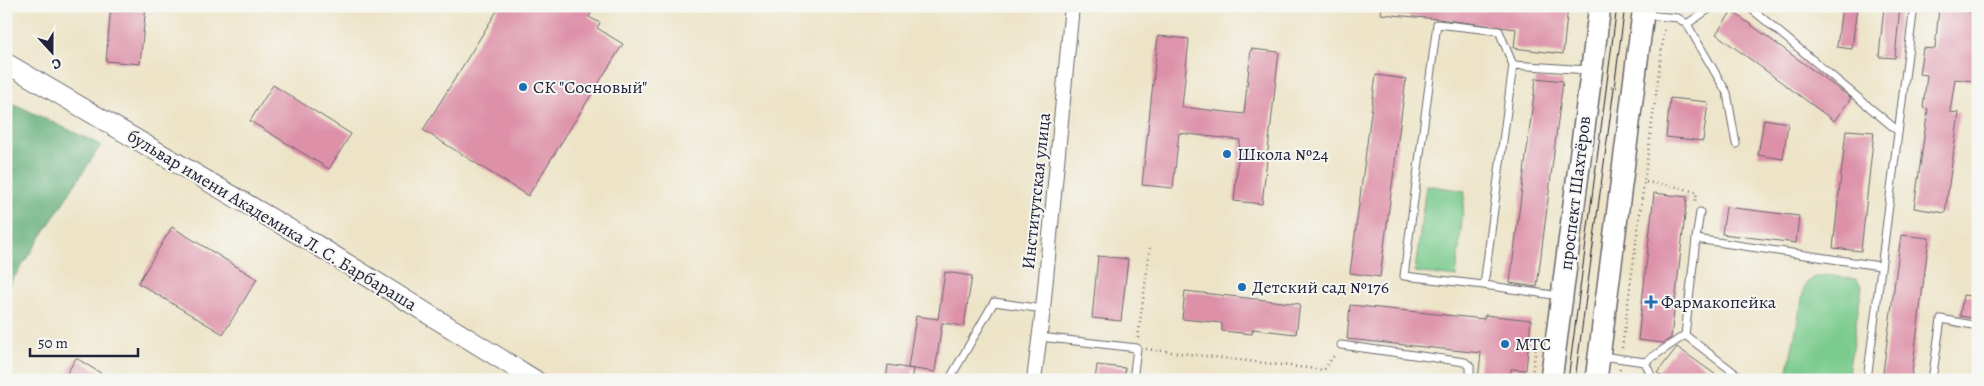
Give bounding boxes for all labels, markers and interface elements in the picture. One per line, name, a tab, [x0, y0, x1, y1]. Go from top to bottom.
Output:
north arrow	[28, 28, 78, 78]
text: С	[49, 53, 64, 74]
place label: СК "Сосновый"	[533, 75, 647, 99]
marker: СК "Сосновый"	[517, 81, 529, 93]
street label: Институтская улица	[1016, 111, 1056, 271]
street label: проспект Шахтёров	[1554, 115, 1596, 271]
street label: бульвар имени Академика Л. С. Барбараша	[123, 124, 422, 317]
place label: Школа №24	[1237, 142, 1329, 166]
marker: Школа №24	[1221, 148, 1233, 160]
place label: Детский сад №176	[1252, 275, 1389, 299]
marker: Детский сад №176	[1236, 281, 1248, 293]
place label: Фармакопейка	[1661, 290, 1777, 314]
marker: Фармакопейка	[1645, 296, 1657, 308]
scale bar	[30, 326, 138, 358]
place label: МТС	[1515, 332, 1551, 356]
text: 50 m	[38, 333, 68, 353]
marker: МТС	[1499, 338, 1511, 350]

